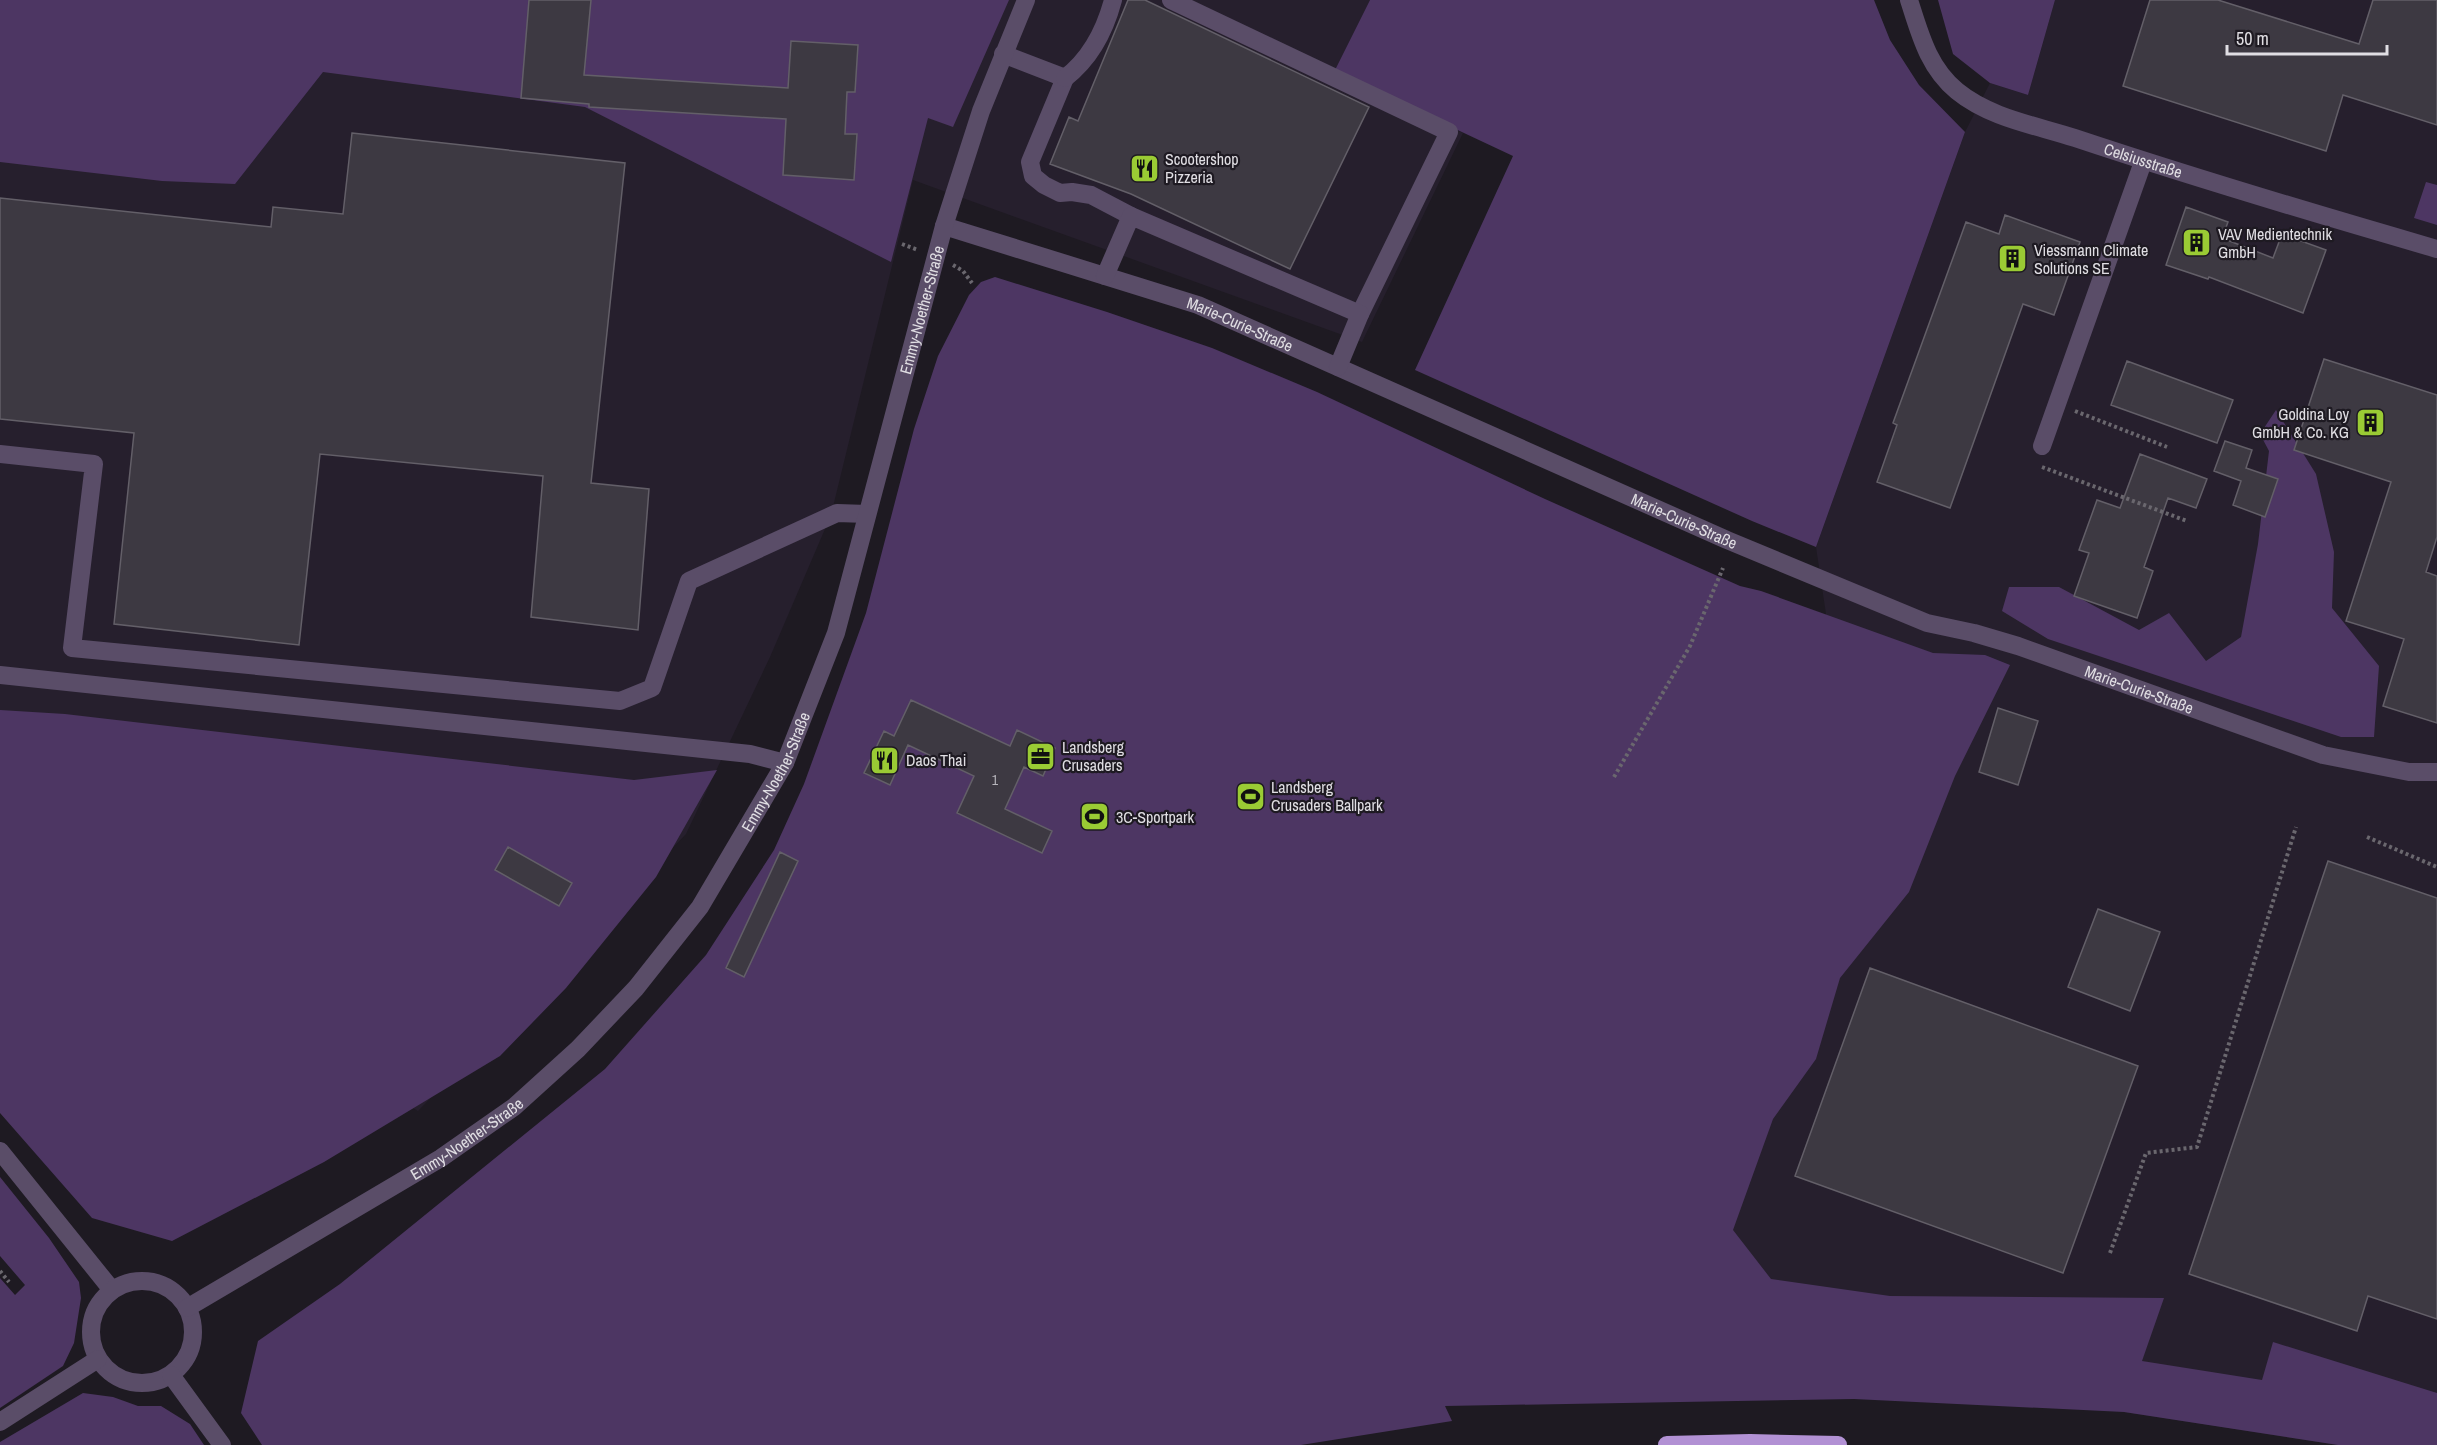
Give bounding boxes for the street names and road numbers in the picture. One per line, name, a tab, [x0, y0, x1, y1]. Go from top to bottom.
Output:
street label: Celsiusstraße	[2101, 137, 2185, 183]
street label: Emmy-Noether-Straße	[894, 243, 949, 377]
street label: Marie-Curie-Straße	[1184, 291, 1297, 357]
street label: Marie-Curie-Straße	[1628, 488, 1741, 554]
street label: Marie-Curie-Straße	[2082, 660, 2196, 719]
street label: Emmy-Noether-Straße	[736, 709, 815, 836]
street label: Emmy-Noether-Straße	[406, 1093, 528, 1185]

